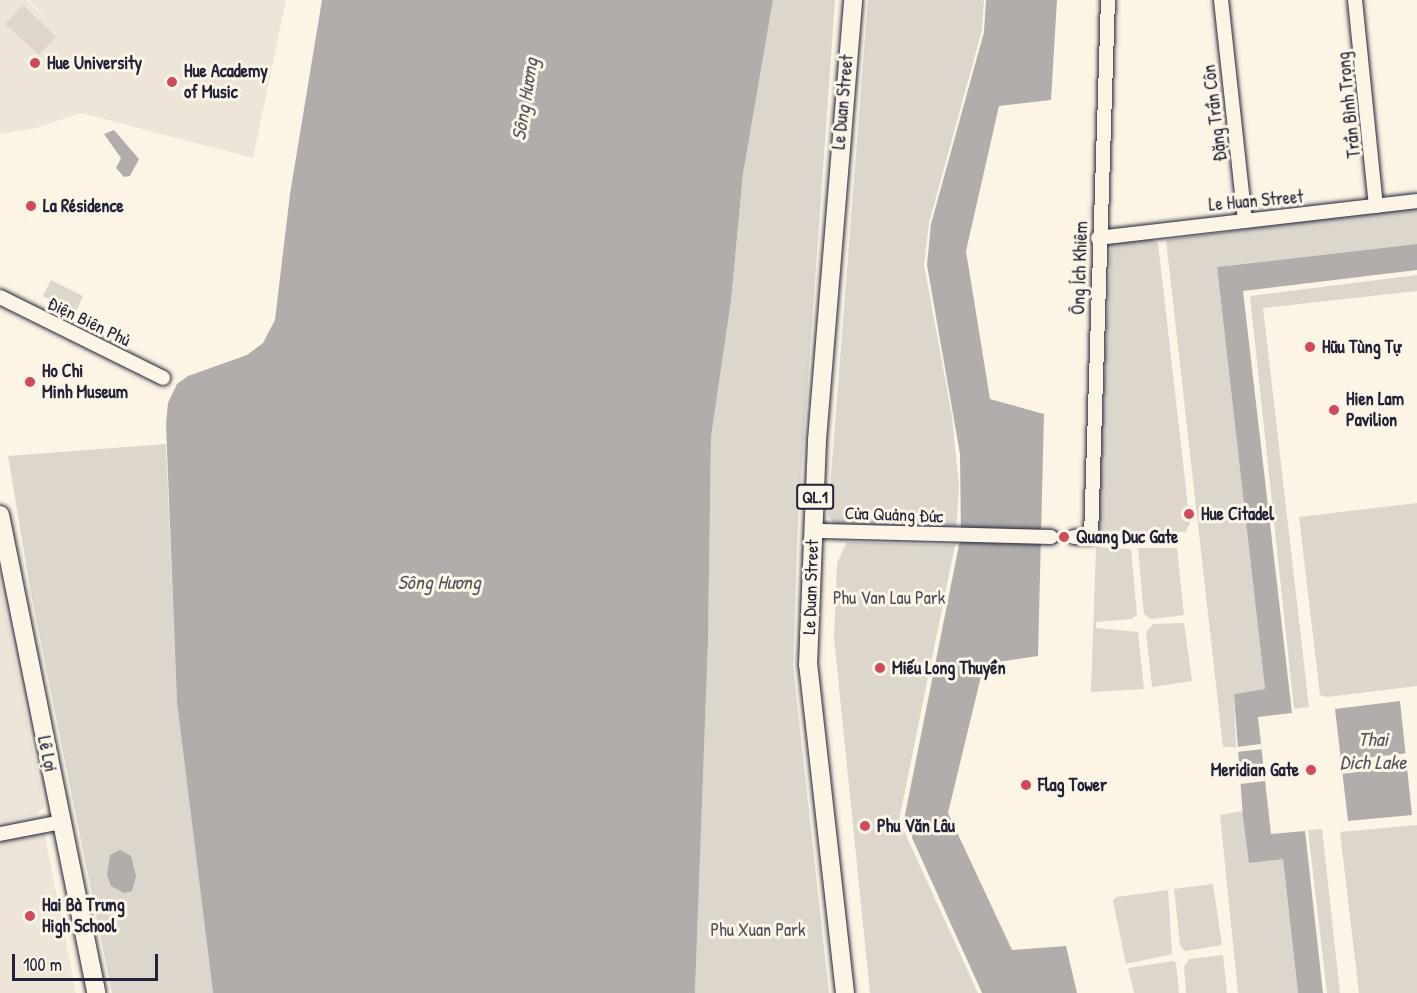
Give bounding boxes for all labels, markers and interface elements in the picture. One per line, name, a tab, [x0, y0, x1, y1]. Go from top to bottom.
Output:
street label: Trần Bình Trọng	[1333, 51, 1365, 159]
place label: Hue University	[47, 52, 142, 74]
street label: Le Duan Street	[828, 54, 858, 150]
marker: Hue University	[28, 56, 42, 70]
water label: Sông Hương	[506, 56, 542, 142]
place label: Hue Academy of Music	[184, 61, 268, 104]
street label: Đặng Trần Côn	[1198, 63, 1232, 163]
marker: Hue Academy of Music	[165, 75, 179, 89]
street label: Le Huan Street	[1208, 186, 1304, 216]
place label: La Résidence	[43, 195, 124, 217]
marker: La Résidence	[24, 199, 38, 213]
street label: Ông Ích Khiêm	[1068, 221, 1092, 315]
street label: Điện Biên Phủ	[44, 293, 134, 351]
place label: Hữu Tùng Tự	[1322, 336, 1400, 358]
marker: Hữu Tùng Tự	[1303, 340, 1317, 354]
place label: Ho Chi Minh Museum	[42, 361, 128, 404]
marker: Ho Chi Minh Museum	[23, 375, 37, 389]
place label: Hien Lam Pavilion	[1346, 389, 1404, 432]
marker: Hien Lam Pavilion	[1327, 403, 1341, 417]
road number: QL.1	[796, 484, 834, 510]
street label: Cửa Quảng Đức	[844, 502, 944, 528]
place label: Hue Citadel	[1201, 503, 1274, 525]
marker: Hue Citadel	[1182, 507, 1196, 521]
place label: Quang Duc Gate	[1076, 526, 1178, 548]
marker: Quang Duc Gate	[1057, 530, 1071, 544]
street label: Le Duan Street	[799, 539, 823, 635]
water label: Sông Hương	[397, 569, 481, 593]
park label: Phu Van Lau Park	[833, 587, 945, 609]
place label: Miếu Long Thuyền	[892, 657, 1006, 679]
marker: Miếu Long Thuyền	[873, 661, 887, 675]
water label: Thai Dich Lake	[1340, 727, 1406, 774]
street label: Lê Lợi	[33, 734, 61, 774]
place label: Meridian Gate	[1211, 759, 1299, 781]
marker: Meridian Gate	[1304, 763, 1318, 777]
place label: Flag Tower	[1038, 774, 1107, 796]
marker: Flag Tower	[1019, 778, 1033, 792]
place label: Phu Văn Lâu	[877, 815, 955, 837]
marker: Phu Văn Lâu	[858, 819, 872, 833]
place label: Hai Bà Trưng High School	[42, 895, 125, 938]
marker: Hai Bà Trưng High School	[23, 909, 37, 923]
park label: Phu Xuan Park	[710, 919, 806, 941]
scale bar	[15, 942, 160, 980]
text: 100 m	[23, 952, 62, 977]

